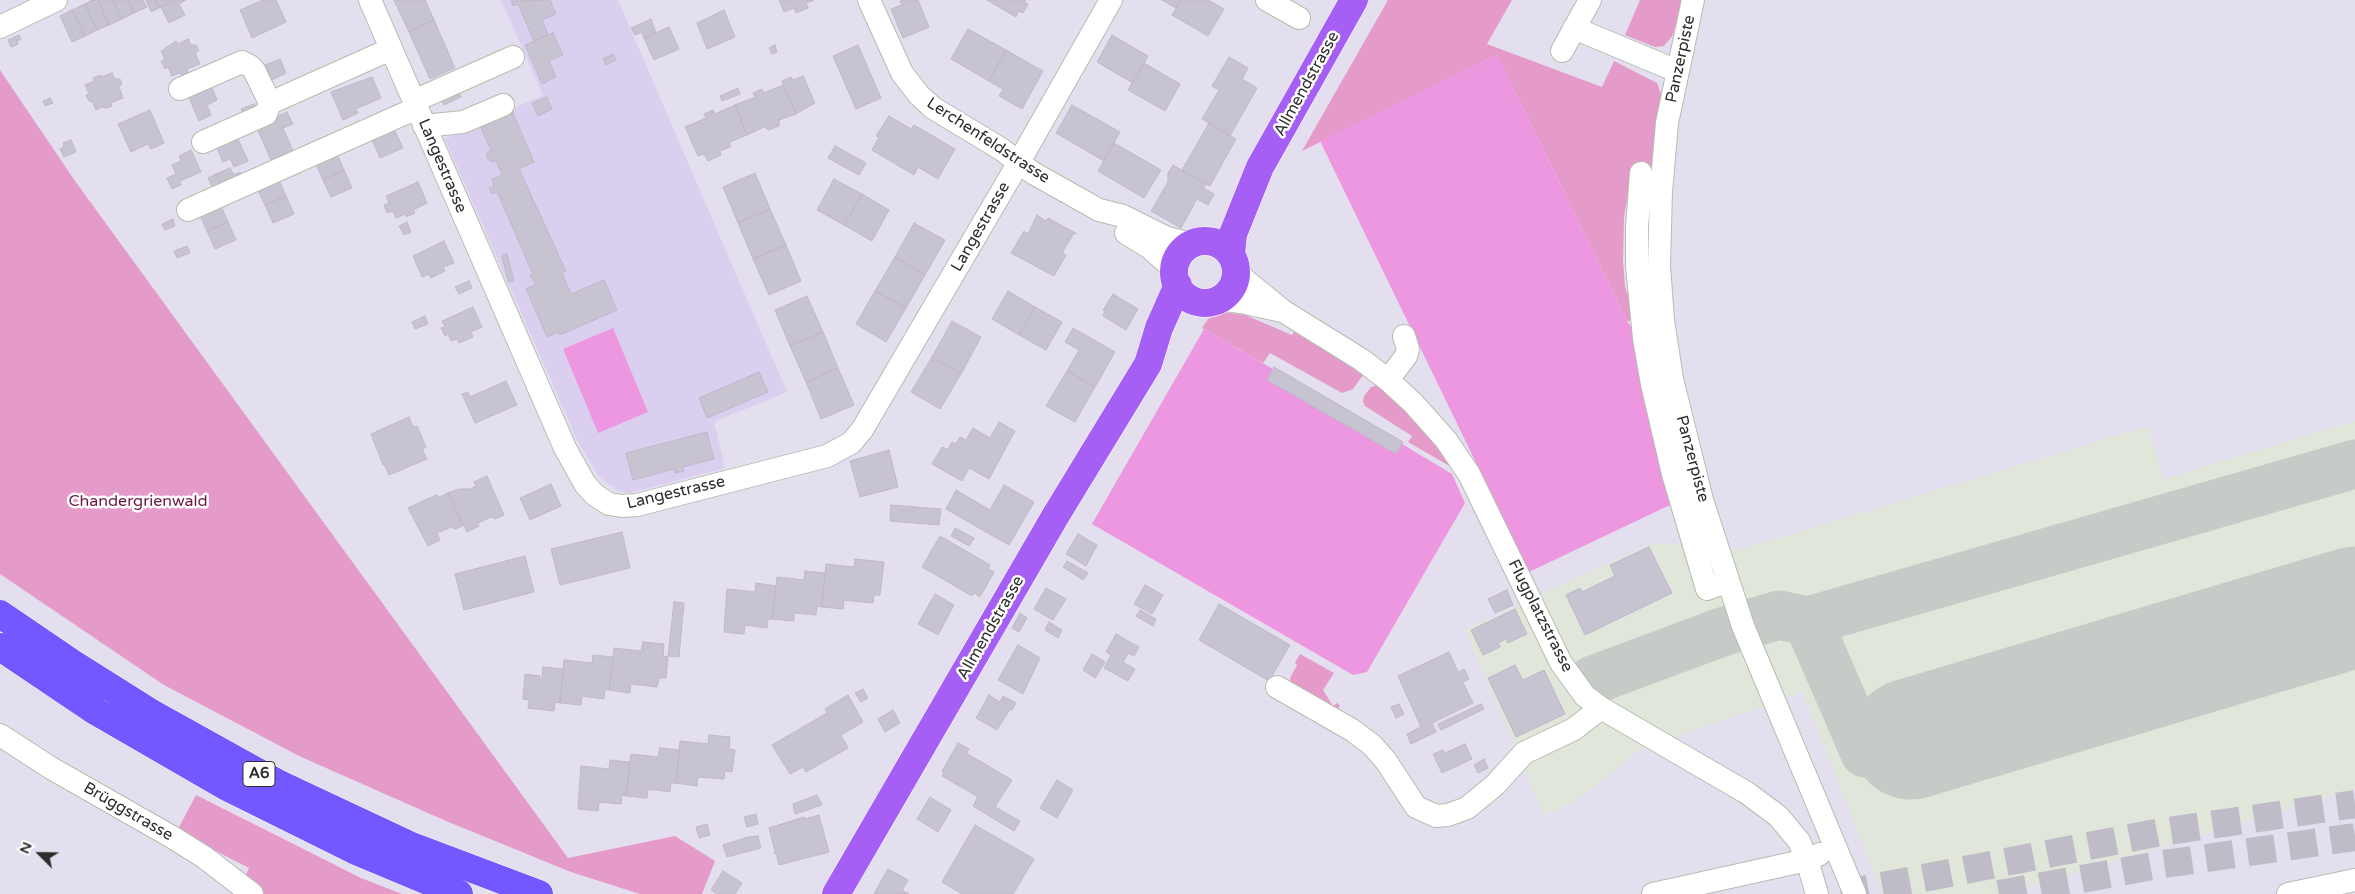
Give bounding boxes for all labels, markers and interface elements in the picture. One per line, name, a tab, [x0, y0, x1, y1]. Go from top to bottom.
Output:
street label: Panzerpiste	[1662, 13, 1700, 105]
street label: Allmendstrasse	[1270, 28, 1344, 140]
street label: Lerchenfeldstrasse	[923, 94, 1053, 188]
street label: Langestrasse	[414, 116, 470, 216]
street label: Langestrasse	[948, 179, 1014, 275]
street label: Panzerpiste	[1671, 414, 1713, 504]
street label: Langestrasse	[625, 472, 727, 514]
park label: Chandergrienwald	[68, 492, 208, 512]
street label: Flugplatzstrasse	[1503, 557, 1577, 675]
street label: Allmendstrasse	[954, 573, 1028, 683]
road number: A6	[243, 762, 275, 786]
street label: Brüggstrasse	[80, 779, 176, 845]
north arrow	[15, 829, 65, 879]
text: N	[16, 839, 36, 856]

